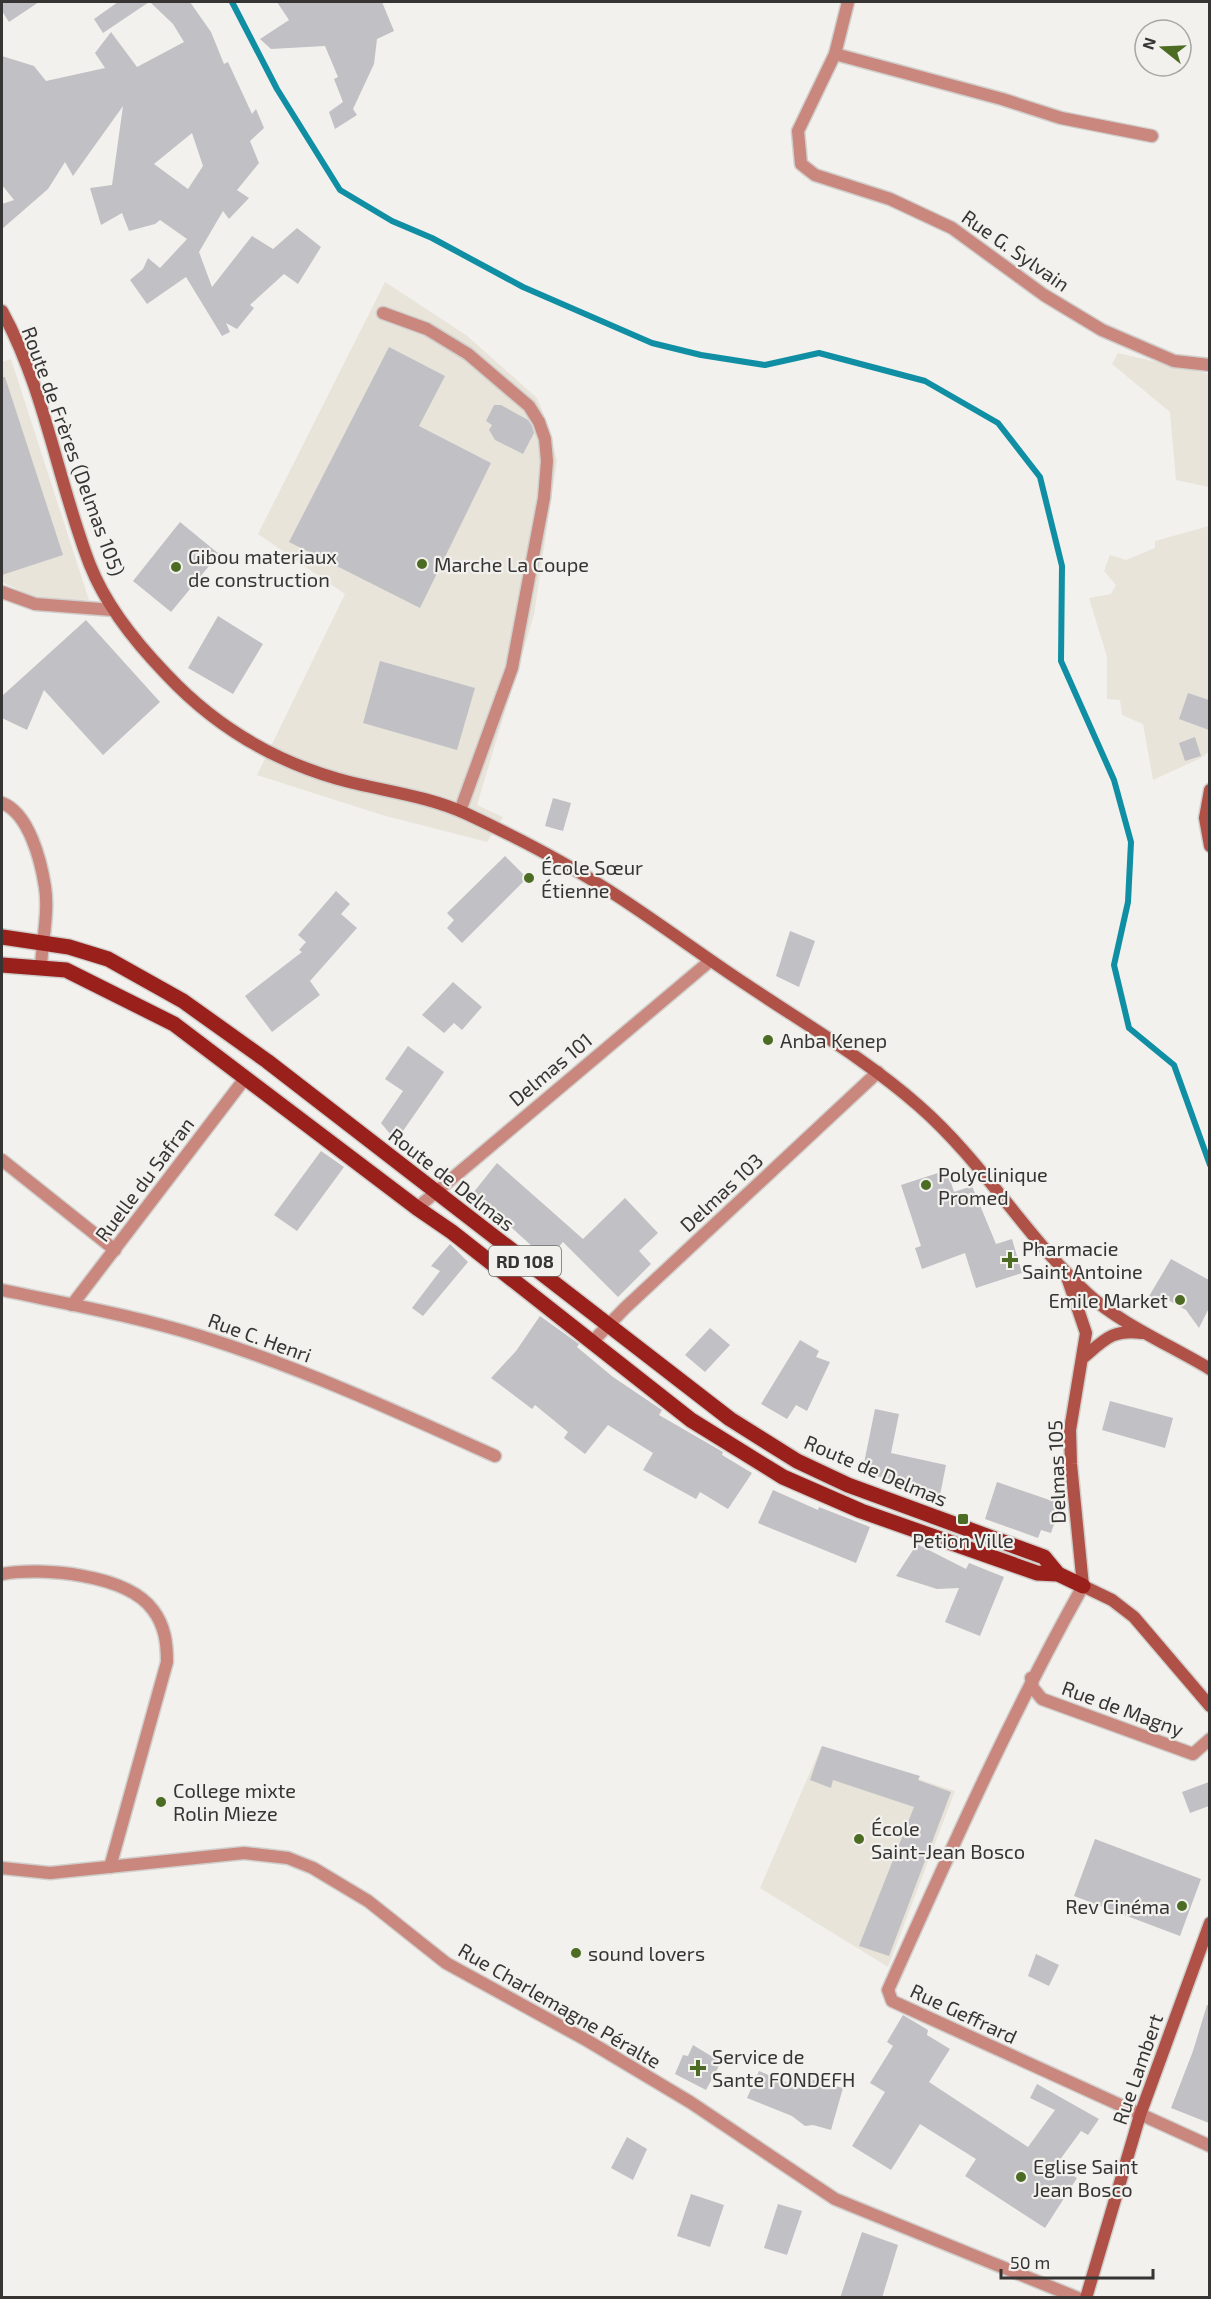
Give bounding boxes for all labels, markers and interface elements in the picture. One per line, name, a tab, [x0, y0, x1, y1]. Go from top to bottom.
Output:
north arrow	[1133, 18, 1193, 78]
text: N	[1137, 35, 1159, 52]
street label: Rue G. Sylvain	[958, 204, 1074, 296]
street label: Route de Frères (Delmas 105)	[18, 323, 130, 579]
place label: Gibou materiaux de construction	[188, 544, 337, 591]
place label: Marche La Coupe	[434, 552, 589, 576]
marker: Marche La Coupe	[415, 557, 429, 571]
marker: Gibou materiaux de construction	[169, 560, 183, 574]
place label: École Sœur Étienne	[541, 855, 643, 902]
marker: École Sœur Étienne	[522, 871, 536, 885]
street label: Delmas 101	[504, 1027, 596, 1111]
place label: Anba Kenep	[780, 1028, 887, 1052]
marker: Anba Kenep	[761, 1033, 775, 1047]
street label: Ruelle du Safran	[89, 1112, 199, 1246]
street label: Route de Delmas	[384, 1122, 520, 1236]
street label: Delmas 103	[675, 1148, 767, 1236]
place label: Polyclinique Promed	[938, 1162, 1048, 1209]
marker: Polyclinique Promed	[919, 1178, 933, 1192]
place label: Pharmacie Saint Antoine	[1022, 1236, 1143, 1283]
road number: RD 108	[489, 1246, 561, 1276]
marker: Pharmacie Saint Antoine	[1003, 1253, 1017, 1267]
place label: Emile Market	[1048, 1288, 1168, 1312]
marker: Emile Market	[1173, 1293, 1187, 1307]
street label: Rue C. Henri	[205, 1307, 315, 1367]
street label: Delmas 105	[1042, 1420, 1070, 1524]
street label: Route de Delmas	[801, 1429, 951, 1511]
marker: Petion Ville	[956, 1512, 970, 1526]
place label: Petion Ville	[912, 1528, 1014, 1552]
street label: Rue de Magny	[1059, 1675, 1187, 1741]
place label: College mixte Rolin Mieze	[173, 1778, 296, 1825]
marker: College mixte Rolin Mieze	[154, 1795, 168, 1809]
place label: École Saint-Jean Bosco	[871, 1816, 1025, 1863]
marker: École Saint-Jean Bosco	[852, 1832, 866, 1846]
place label: Rev Cinéma	[1065, 1894, 1170, 1918]
marker: Rev Cinéma	[1175, 1899, 1189, 1913]
street label: Rue Charlemagne Péralte	[455, 1937, 665, 2073]
place label: sound lovers	[588, 1941, 705, 1965]
marker: sound lovers	[569, 1946, 583, 1960]
street label: Rue Geffrard	[907, 1978, 1021, 2048]
street label: Rue Lambert	[1107, 2010, 1167, 2128]
place label: Service de Sante FONDEFH	[712, 2044, 855, 2091]
marker: Service de Sante FONDEFH	[689, 2059, 707, 2077]
place label: Eglise Saint Jean Bosco	[1033, 2154, 1138, 2201]
marker: Eglise Saint Jean Bosco	[1014, 2170, 1028, 2184]
scale bar	[1001, 2242, 1152, 2280]
text: 50 m	[1010, 2251, 1050, 2273]

